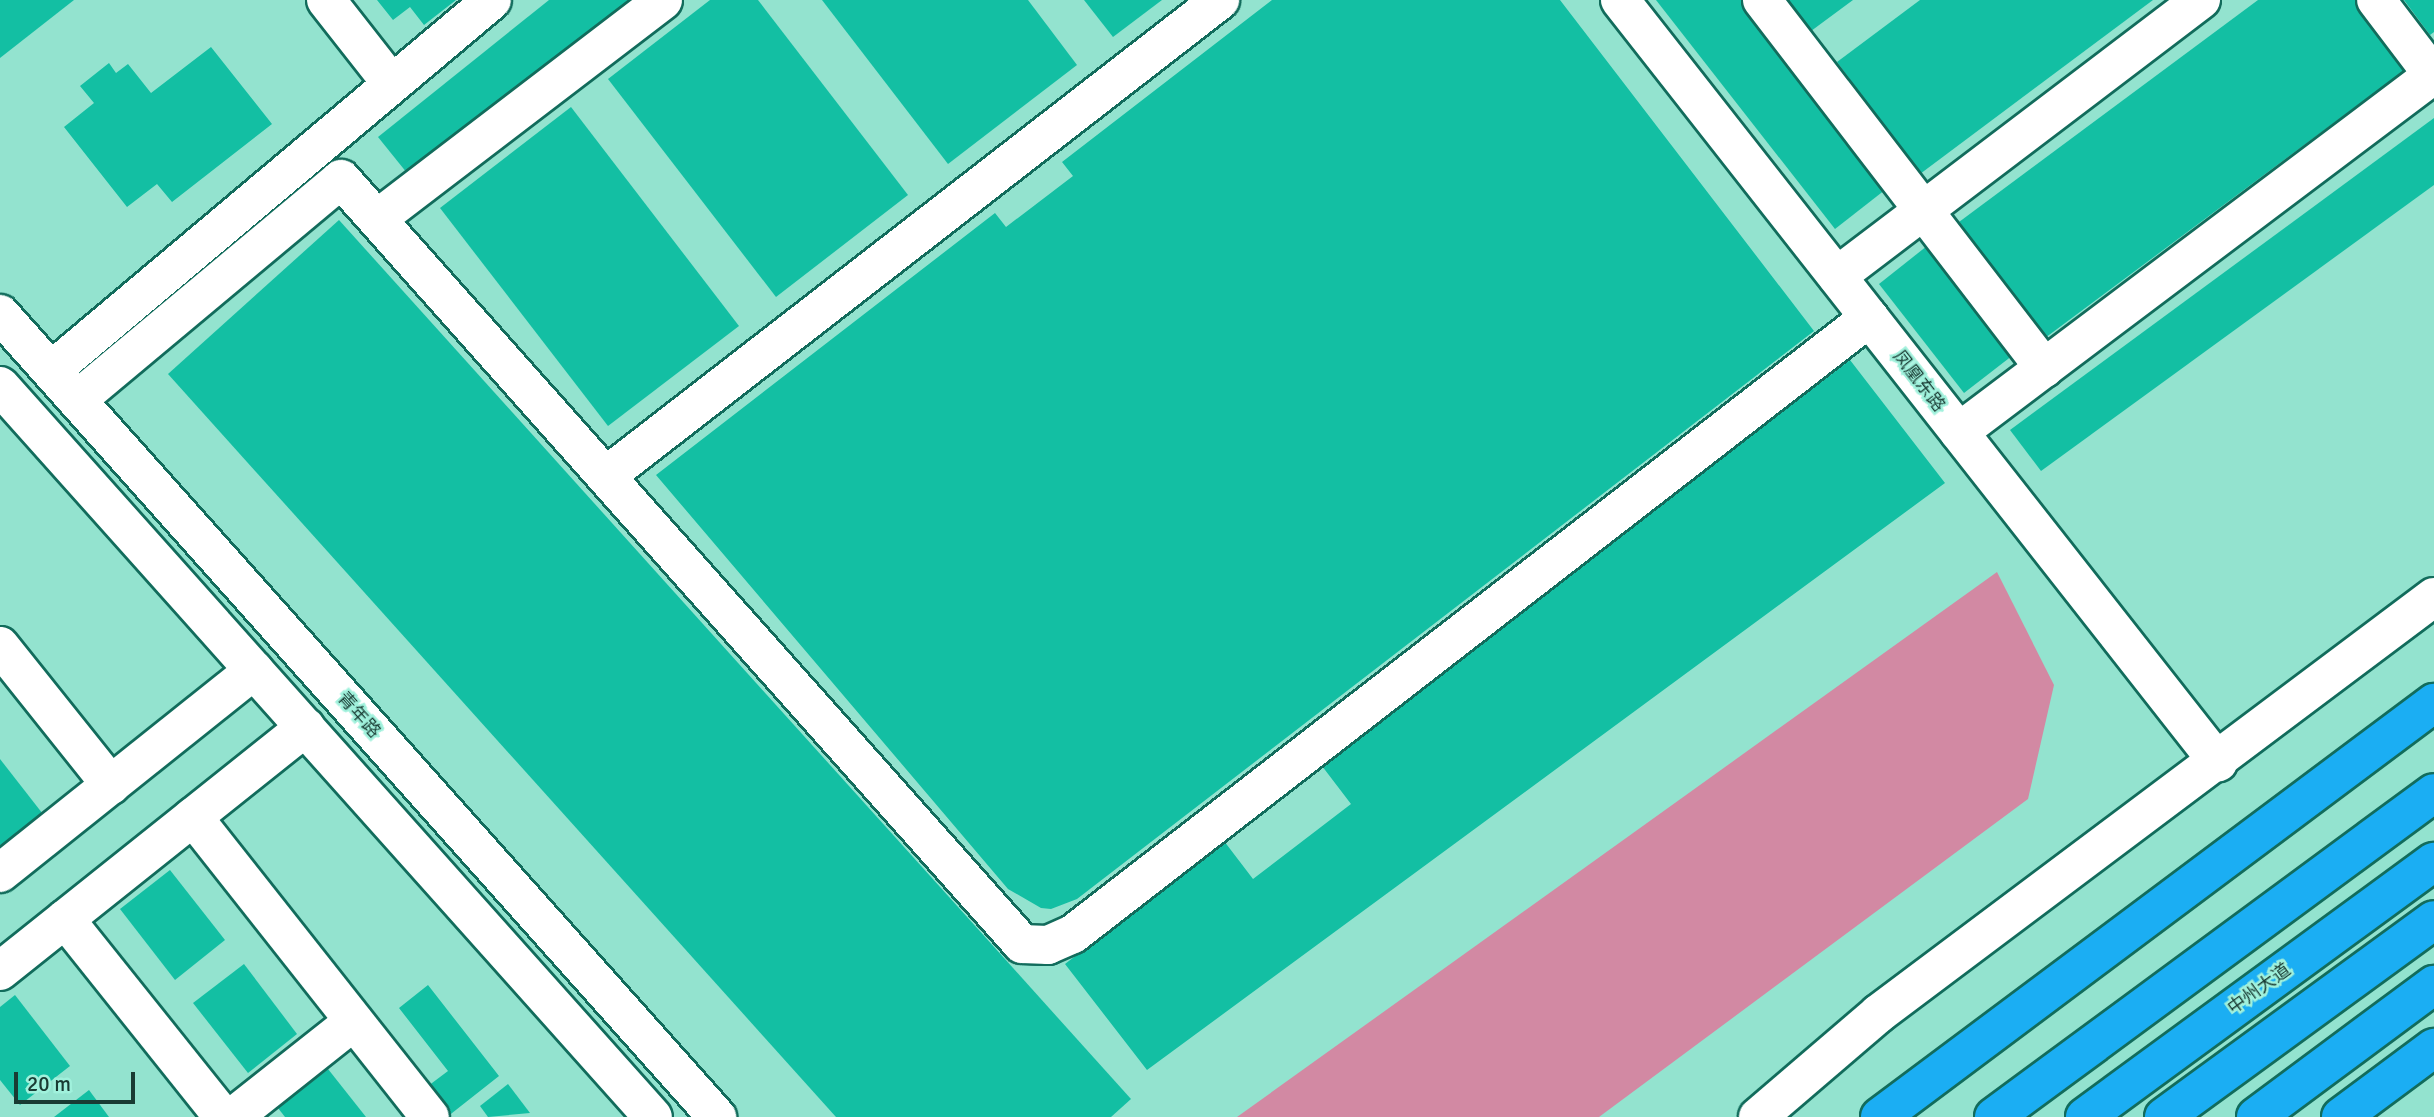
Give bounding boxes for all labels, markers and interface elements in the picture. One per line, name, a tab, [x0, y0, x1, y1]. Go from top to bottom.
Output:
street label: 凤凰东路	[1888, 346, 1950, 416]
street label: 青年路	[333, 688, 385, 742]
street label: 中州大道	[2224, 959, 2294, 1019]
scale bar	[18, 1058, 138, 1102]
text: 20 m	[27, 1071, 71, 1097]

